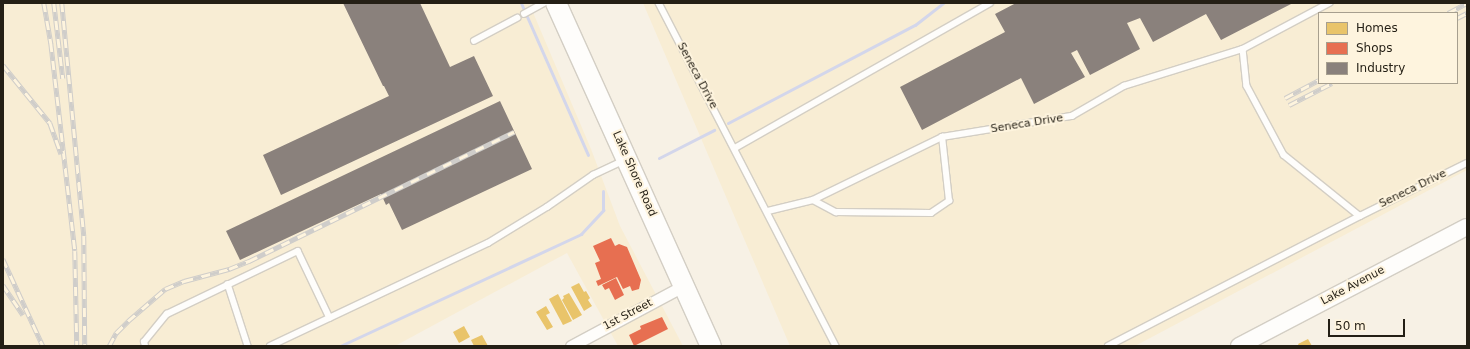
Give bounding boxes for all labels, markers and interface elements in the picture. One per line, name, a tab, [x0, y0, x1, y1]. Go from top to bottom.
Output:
legend	[1318, 12, 1458, 84]
text: Homes	[1356, 21, 1398, 35]
street label: Seneca Drive	[674, 41, 720, 111]
text: Shops	[1356, 41, 1392, 55]
text: Industry	[1356, 61, 1405, 75]
street label: Seneca Drive	[990, 112, 1064, 136]
street label: Lake Shore Road	[609, 129, 659, 219]
street label: Seneca Drive	[1377, 167, 1449, 211]
street label: Lake Avenue	[1319, 264, 1387, 308]
street label: 1st Street	[601, 297, 655, 333]
scale bar	[1330, 311, 1407, 337]
text: 50 m	[1335, 319, 1366, 333]

